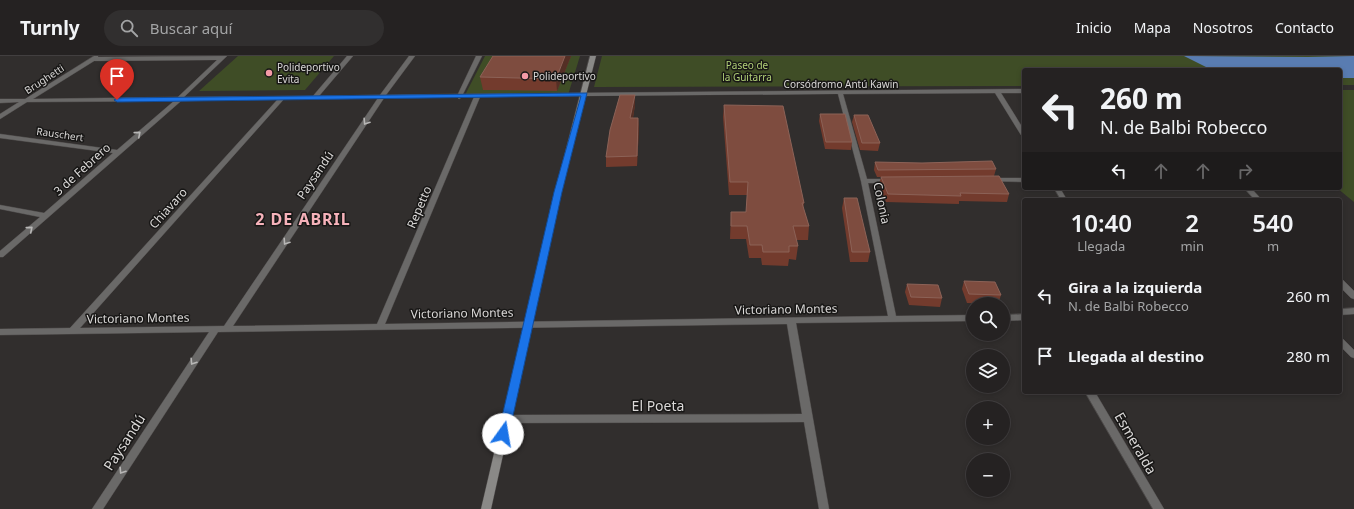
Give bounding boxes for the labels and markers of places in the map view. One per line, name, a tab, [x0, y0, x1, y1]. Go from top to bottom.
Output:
pin	[100, 59, 134, 100]
place label: Polideportivo Evita	[277, 60, 340, 86]
marker: Polideportivo Evita	[264, 68, 274, 78]
place label: Polideportivo	[533, 69, 596, 83]
marker: Polideportivo	[520, 71, 530, 81]

